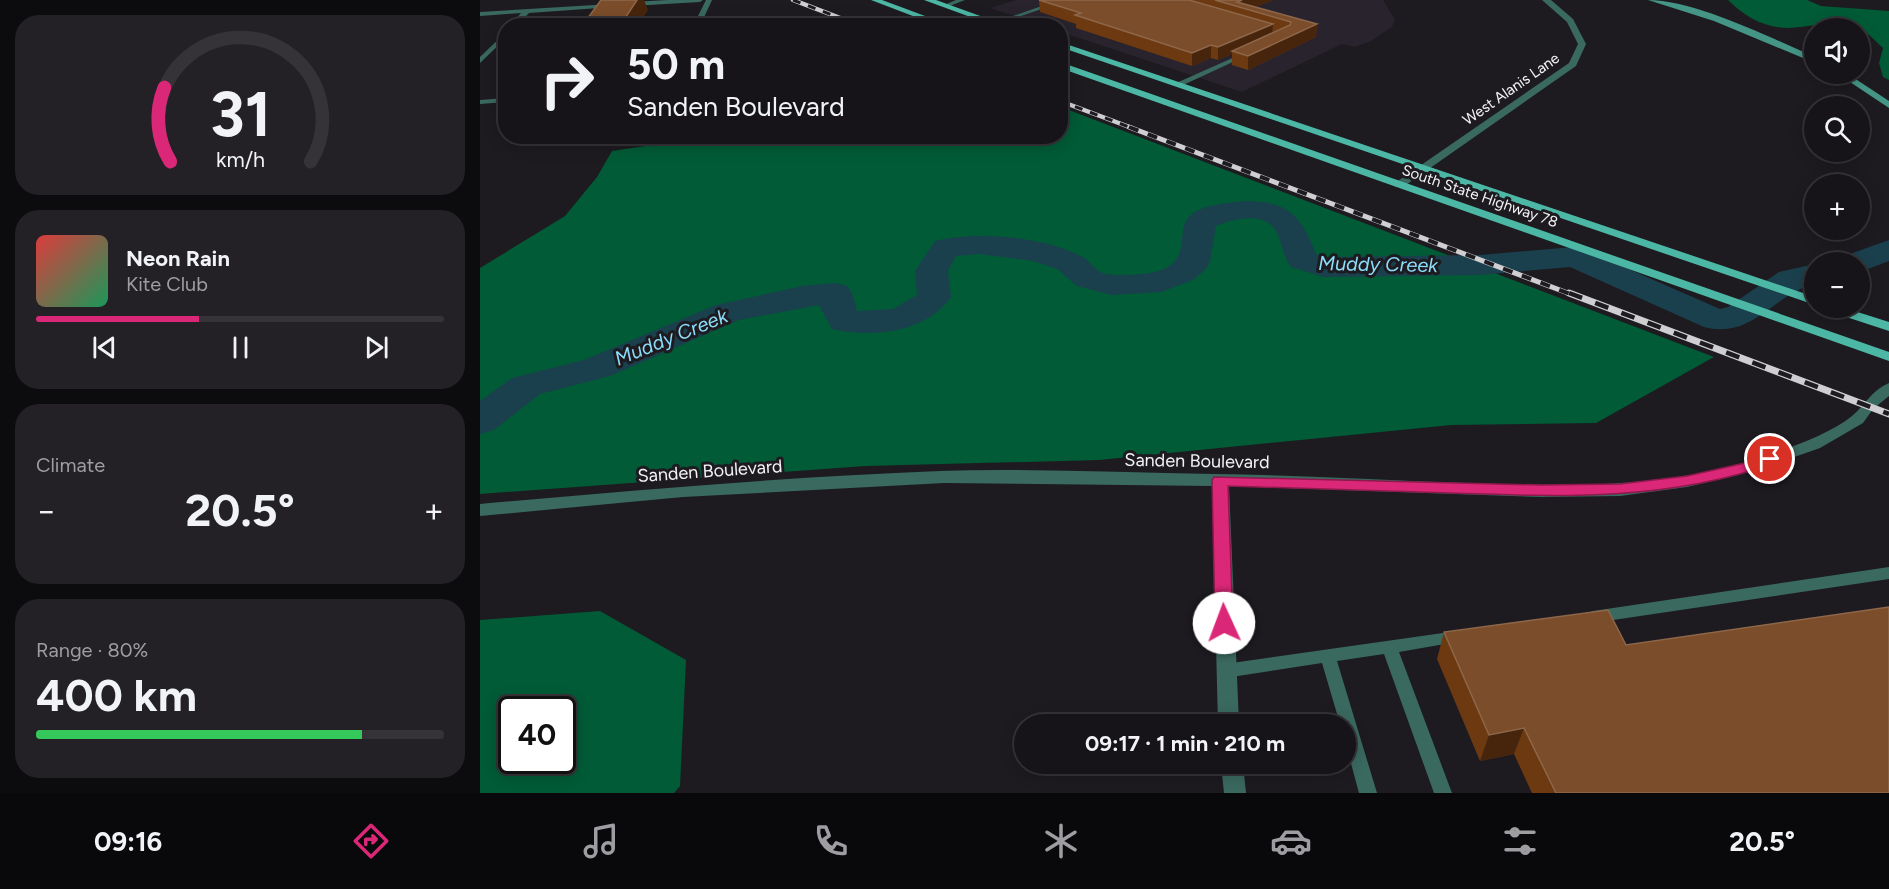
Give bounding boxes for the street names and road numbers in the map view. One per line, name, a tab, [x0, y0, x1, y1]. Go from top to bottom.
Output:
street label: West Alanis Lane	[1459, 49, 1563, 129]
street label: South State Highway 78	[1400, 161, 1560, 231]
street label: Sanden Boulevard	[1124, 449, 1270, 473]
street label: Sanden Boulevard	[637, 455, 783, 487]

